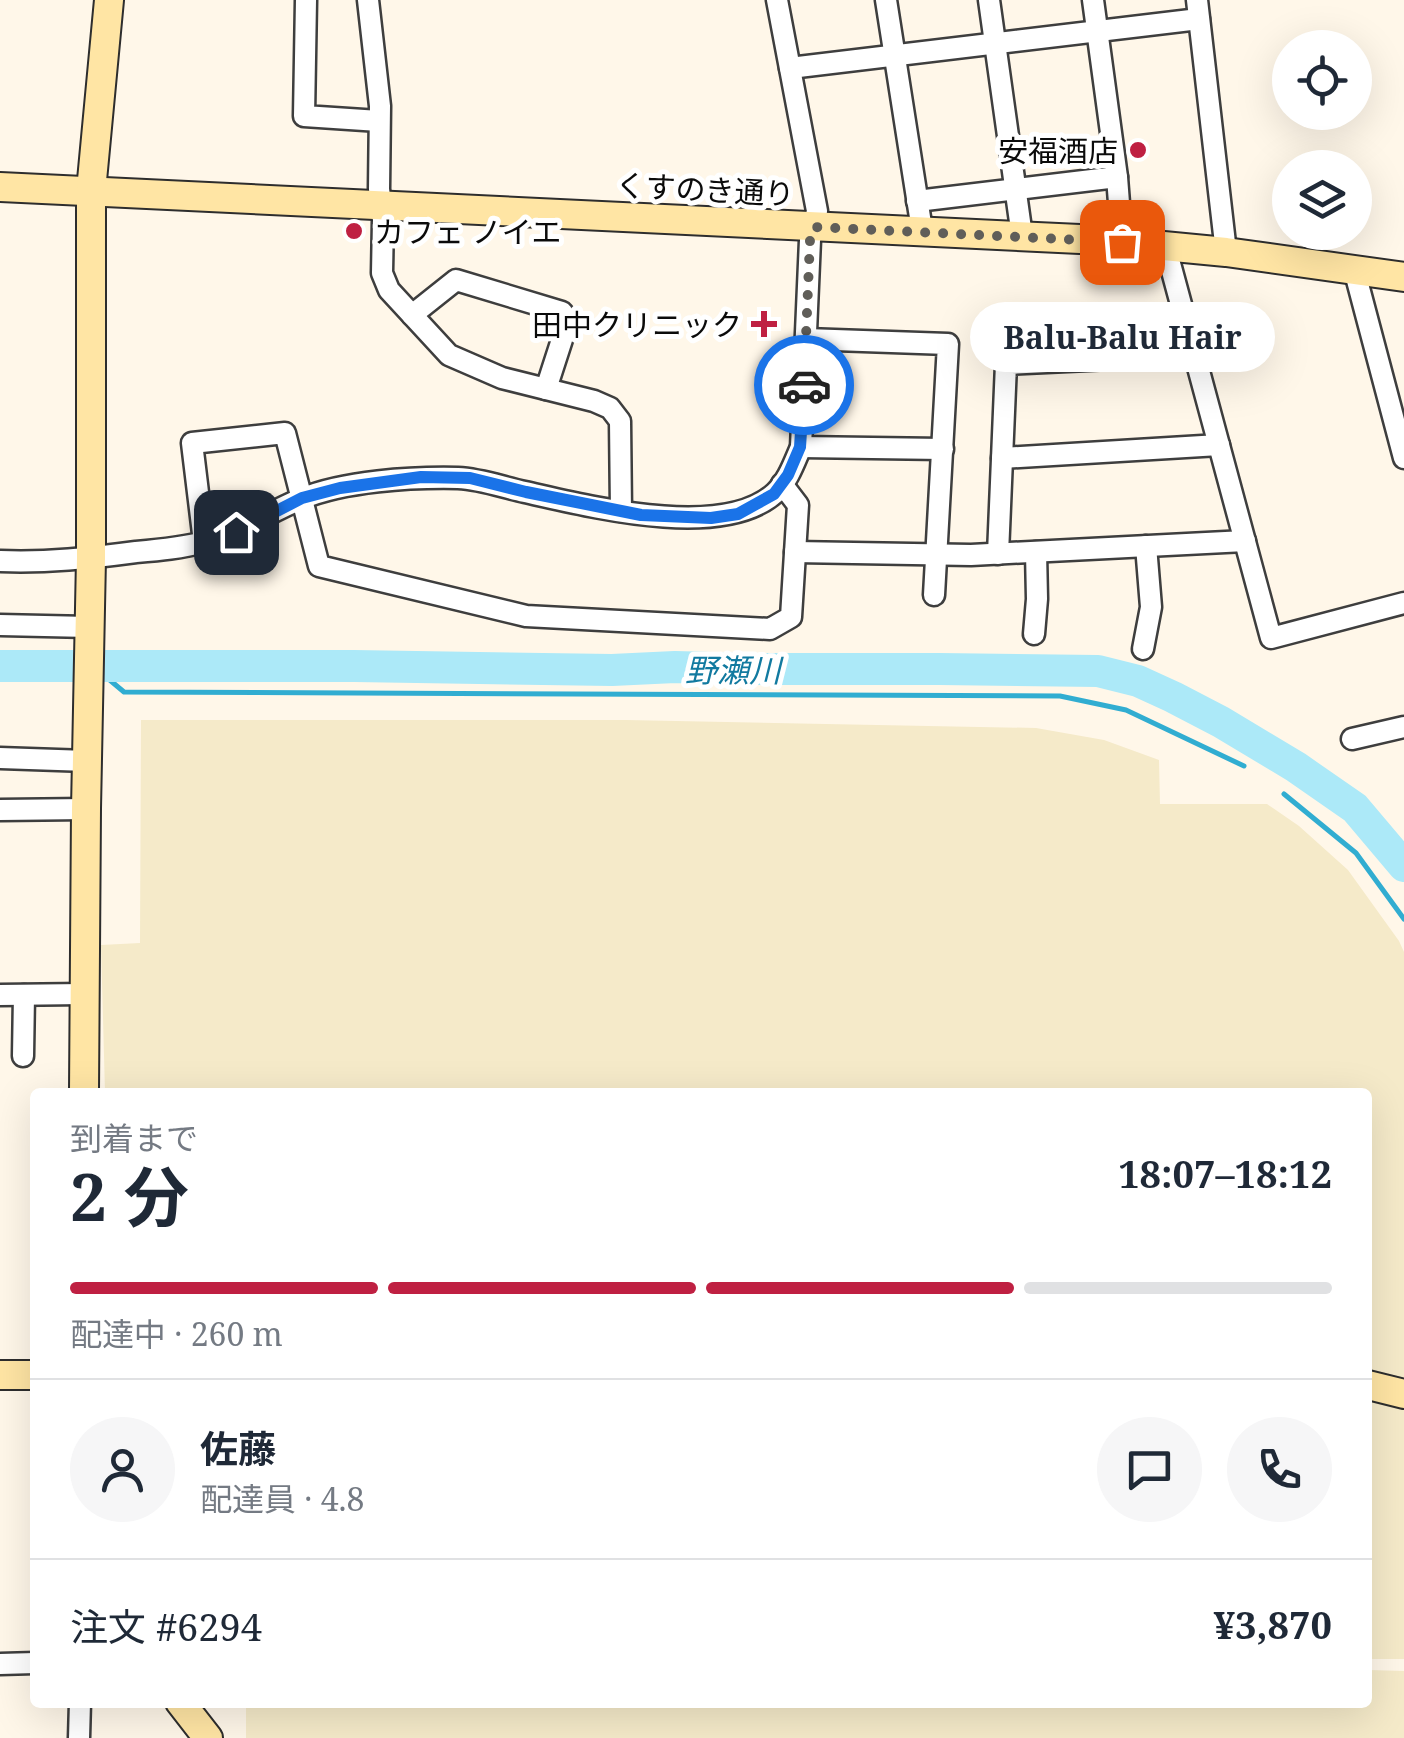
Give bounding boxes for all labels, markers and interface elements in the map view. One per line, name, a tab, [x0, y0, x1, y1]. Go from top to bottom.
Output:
map controls	[1272, 30, 1372, 250]
button: locate	[1272, 30, 1372, 130]
place label: 安福酒店	[998, 130, 1118, 171]
marker: 安福酒店	[1127, 139, 1149, 161]
button: layers	[1272, 150, 1372, 250]
street label: くすのき通り	[614, 164, 796, 214]
pin	[1080, 200, 1165, 285]
place label: カフェ ノイエ	[374, 211, 562, 252]
icon: bag	[1095, 215, 1150, 270]
marker: カフェ ノイエ	[343, 220, 365, 242]
callout: Balu-Balu Hair	[970, 302, 1274, 372]
place label: 田中クリニック	[532, 304, 742, 345]
marker: 田中クリニック	[751, 311, 777, 337]
text: Balu-Balu Hair	[1003, 315, 1242, 358]
courier	[754, 335, 854, 435]
icon: car	[777, 358, 832, 413]
pin	[194, 490, 279, 575]
icon: home	[209, 505, 264, 560]
water label: 野瀬川	[685, 648, 784, 691]
text: 到着まで	[70, 1116, 198, 1159]
text: 18:07–18:12	[1118, 1147, 1332, 1199]
text: 2 分	[70, 1152, 189, 1240]
text: 配達中 · 260 m	[70, 1312, 283, 1355]
button: person	[70, 1417, 175, 1522]
button: chat	[1097, 1417, 1202, 1522]
button: phone	[1227, 1417, 1332, 1522]
text: 佐藤	[200, 1422, 276, 1474]
text: 配達員 · 4.8	[200, 1477, 364, 1520]
text: ¥3,870	[1213, 1598, 1332, 1650]
text: 注文 #6294	[70, 1600, 262, 1652]

